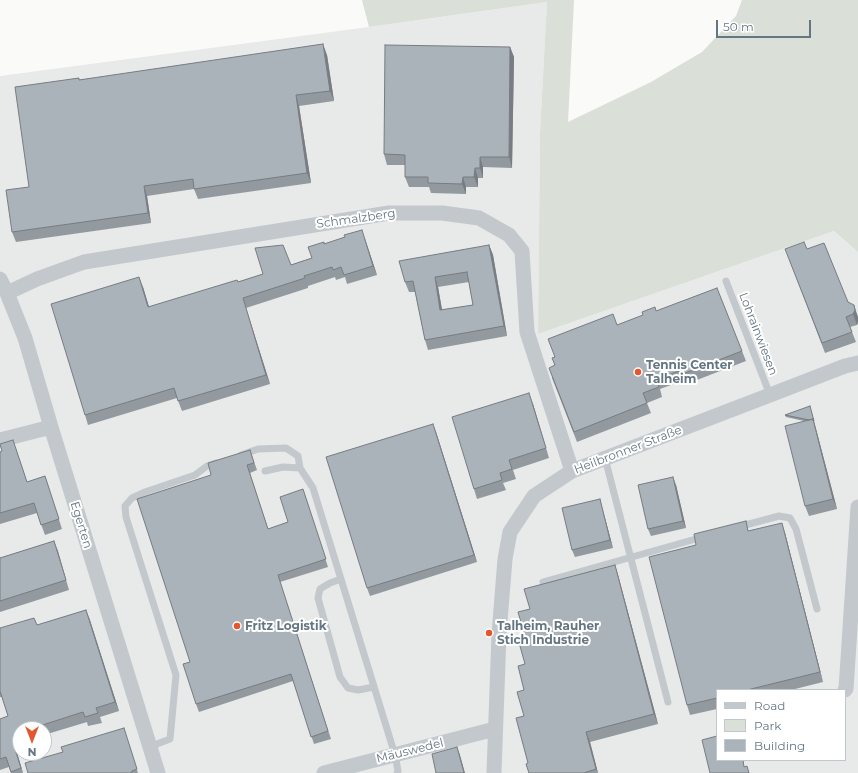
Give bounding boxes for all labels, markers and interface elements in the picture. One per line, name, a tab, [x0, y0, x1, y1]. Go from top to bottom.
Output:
scale bar	[718, 12, 813, 38]
text: 50 m	[723, 19, 754, 34]
street label: Schmalzberg	[316, 206, 396, 232]
street label: Lohrainwiesen	[736, 291, 780, 377]
place label: Tennis Center Talheim	[646, 358, 732, 386]
marker: Tennis Center Talheim	[633, 367, 643, 377]
street label: Heilbronner Straße	[572, 423, 684, 477]
street label: Egerten	[67, 500, 95, 550]
place label: Fritz Logistik	[245, 619, 327, 633]
place label: Talheim, Rauher Stich Industrie	[497, 619, 599, 647]
marker: Fritz Logistik	[232, 621, 242, 631]
marker: Talheim, Rauher Stich Industrie	[484, 628, 494, 638]
legend	[716, 689, 846, 761]
text: Road	[754, 698, 785, 713]
text: Park	[754, 718, 781, 733]
north arrow	[12, 721, 52, 761]
street label: Mäuswedel	[375, 736, 445, 766]
text: Building	[754, 738, 805, 753]
text: N	[28, 745, 36, 759]

